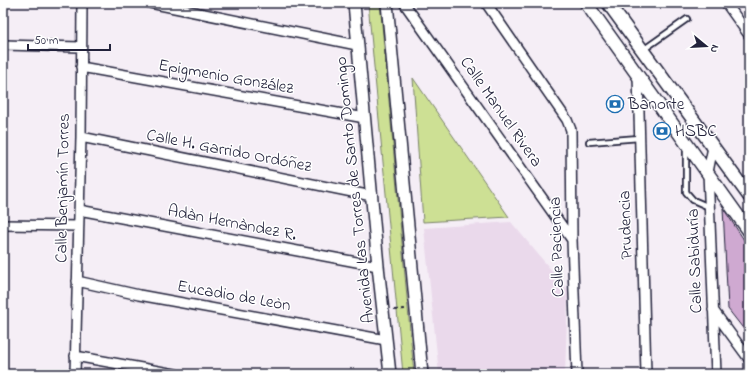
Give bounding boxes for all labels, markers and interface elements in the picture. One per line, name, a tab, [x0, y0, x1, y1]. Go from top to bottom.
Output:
scale bar	[28, 26, 110, 52]
north arrow	[686, 26, 726, 66]
text: 50 m	[34, 32, 58, 50]
text: N	[706, 43, 723, 55]
street label: Calle Manuel Rivera	[453, 52, 549, 172]
street label: Epigmenio González	[156, 53, 296, 103]
street label: Avenida Las Torres de Santo Domingo	[329, 55, 383, 325]
place label: Banorte	[627, 92, 685, 117]
bank icon: Banorte	[605, 94, 625, 114]
street label: Calle Benjamín Torres	[49, 113, 77, 263]
place label: HSBC	[675, 119, 717, 144]
bank icon: HSBC	[652, 121, 672, 141]
street label: Calle H. Garrido Ordóñez	[144, 123, 315, 179]
street label: Prudencia	[612, 190, 640, 260]
street label: Calle Paciencia	[543, 196, 571, 298]
street label: Adàn Hernàndez R.	[165, 198, 299, 248]
street label: Calle Sabiduría	[681, 208, 709, 314]
street label: Eucadio de Leòn	[175, 274, 293, 318]

